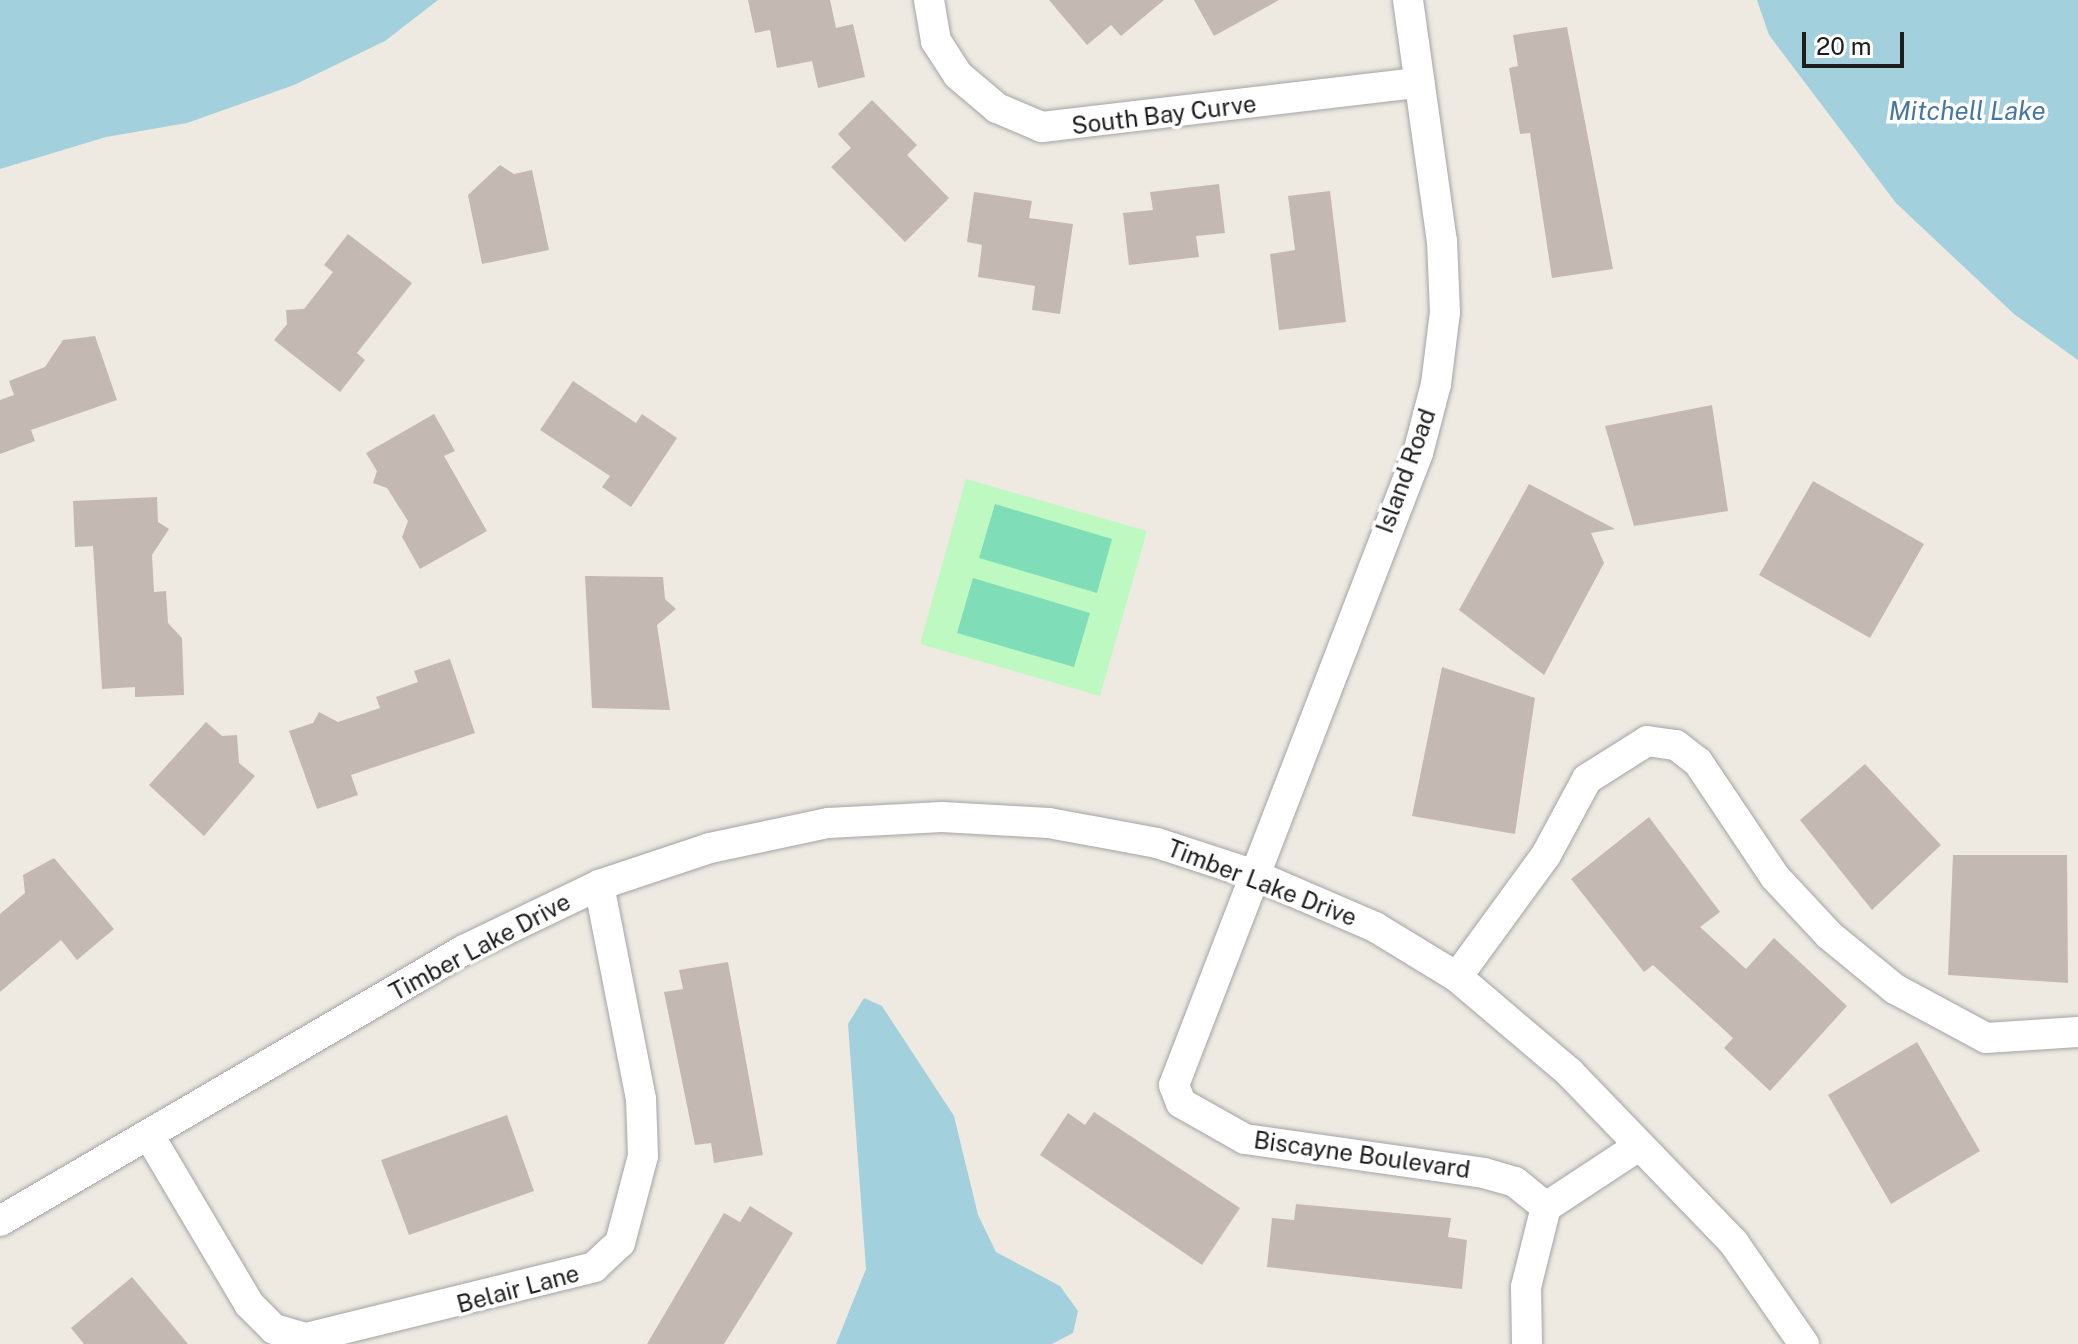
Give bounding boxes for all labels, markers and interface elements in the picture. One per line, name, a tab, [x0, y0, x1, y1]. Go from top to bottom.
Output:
scale bar	[1806, 16, 1908, 66]
text: 20 m	[1816, 32, 1872, 60]
street label: South Bay Curve	[1070, 89, 1258, 141]
water label: Mitchell Lake	[1888, 95, 2046, 127]
street label: Island Road	[1370, 405, 1442, 537]
street label: Timber Lake Drive	[1163, 834, 1361, 932]
street label: Timber Lake Drive	[385, 887, 575, 1007]
street label: Biscayne Boulevard	[1252, 1126, 1472, 1184]
street label: Belair Lane	[454, 1259, 582, 1319]

